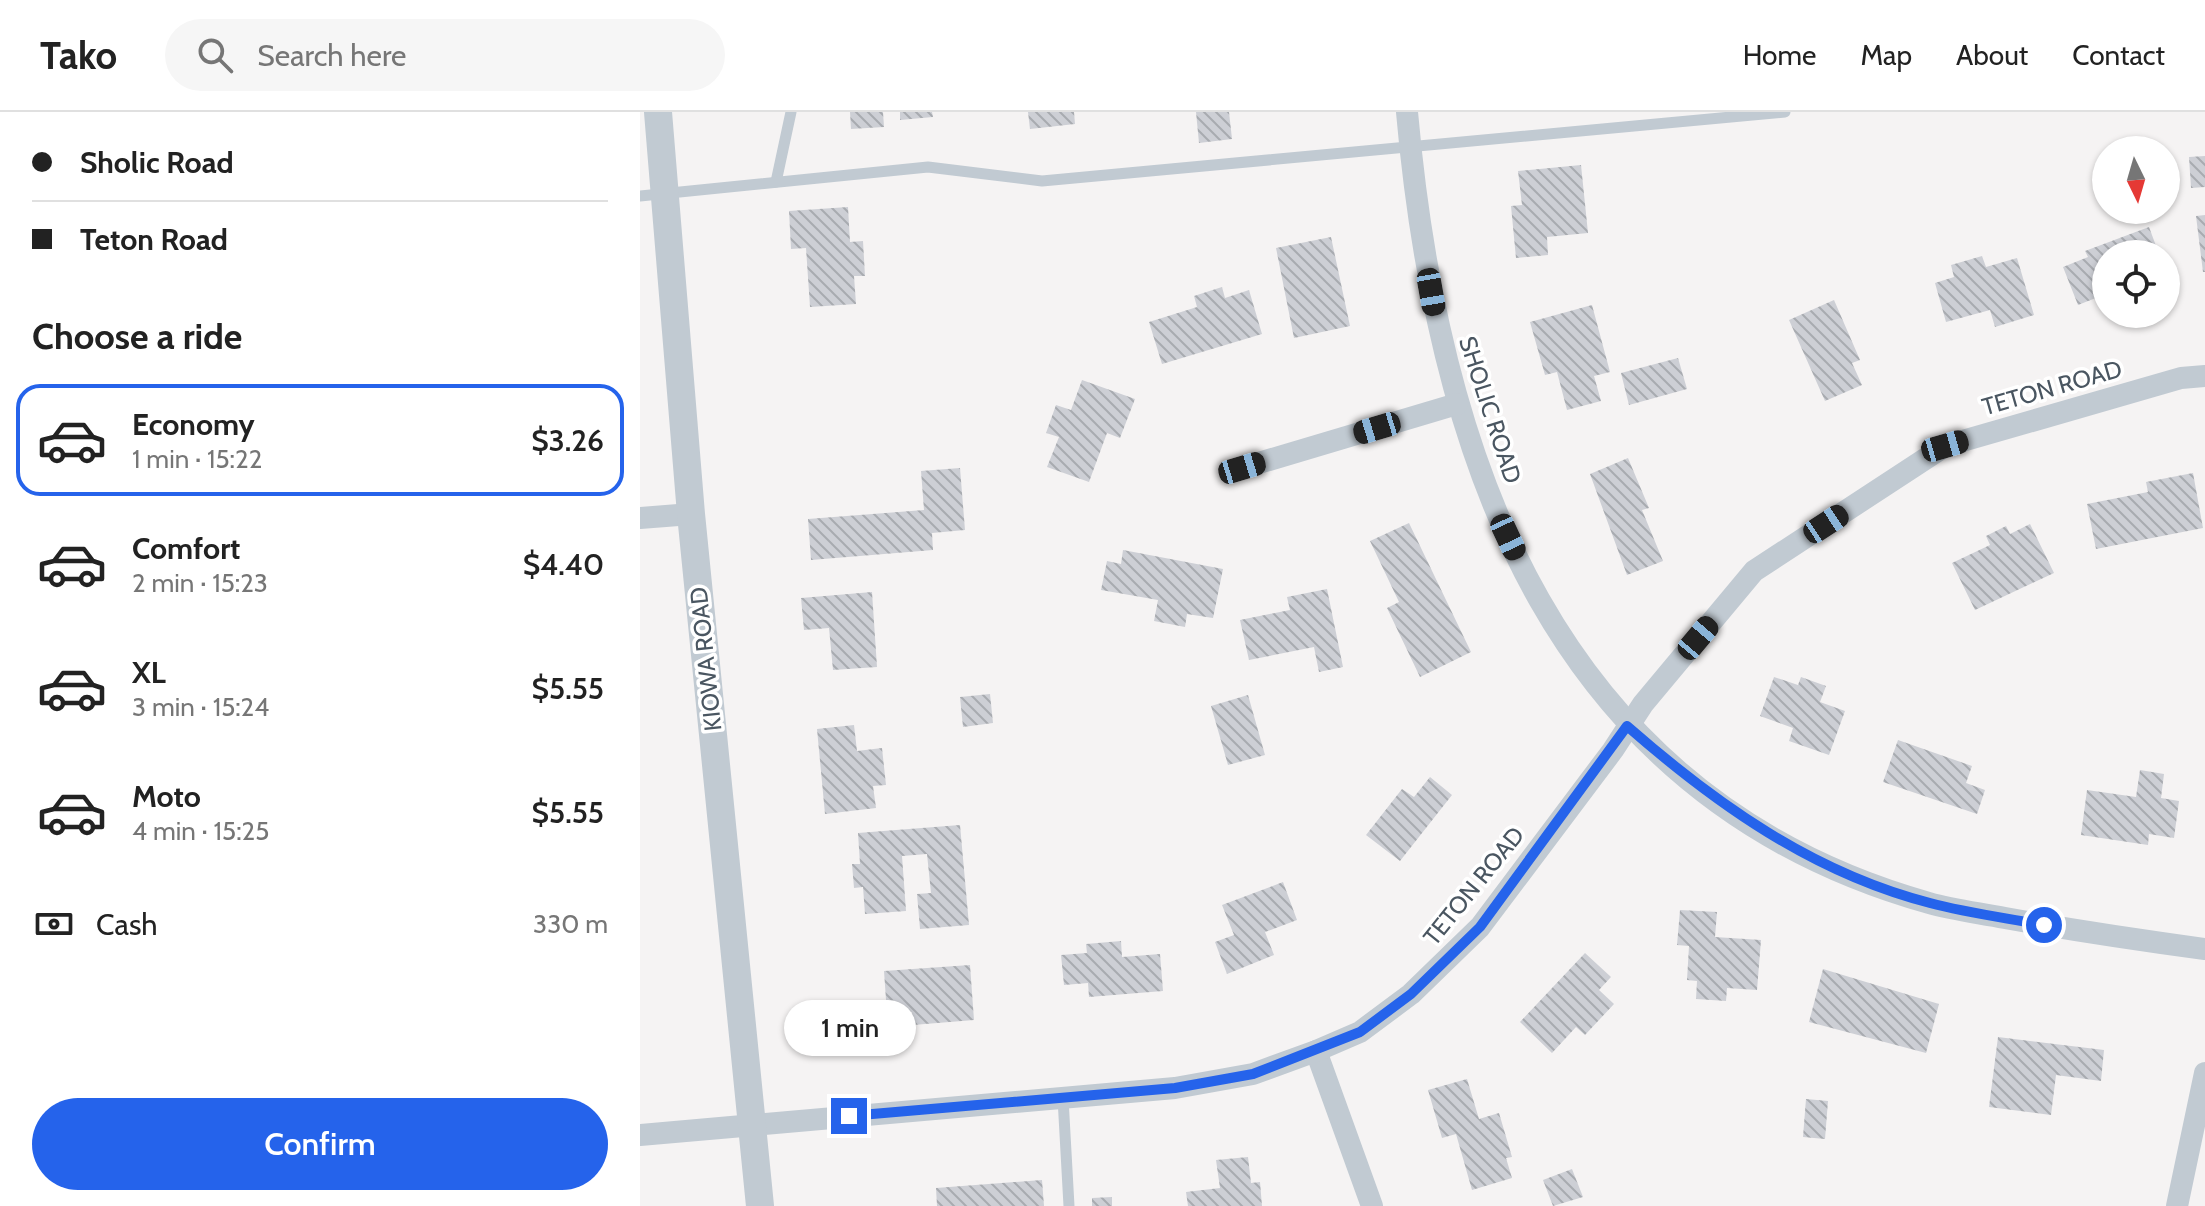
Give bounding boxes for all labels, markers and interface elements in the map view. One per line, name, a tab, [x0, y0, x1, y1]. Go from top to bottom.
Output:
search box	[165, 19, 725, 91]
text: Tako	[40, 32, 117, 79]
icon: search	[193, 33, 237, 77]
text: Search here	[257, 37, 406, 74]
text: Home	[1743, 38, 1816, 72]
text: Map	[1860, 38, 1912, 72]
text: About	[1956, 38, 2028, 72]
text: Contact	[2072, 38, 2165, 72]
north arrow	[2092, 136, 2180, 224]
map controls	[2092, 136, 2180, 328]
text: Sholic Road	[80, 144, 234, 181]
text: Teton Road	[80, 221, 228, 258]
button: locate	[2092, 240, 2180, 328]
car	[1415, 266, 1447, 318]
text: Choose a ride	[32, 314, 242, 358]
street label: SHOLIC ROAD	[1453, 333, 1528, 487]
street label: TETON ROAD	[1979, 354, 2125, 421]
icon: car	[36, 404, 108, 476]
text: Economy	[132, 406, 255, 443]
car	[1351, 410, 1403, 446]
text: $3.26	[531, 422, 604, 459]
car	[1919, 428, 1971, 464]
text: 1 min · 15:22	[132, 443, 262, 475]
car	[1216, 450, 1268, 486]
car	[1799, 501, 1853, 547]
car	[1487, 510, 1529, 564]
icon: car	[36, 528, 108, 600]
text: Comfort	[132, 530, 240, 567]
text: $4.40	[523, 546, 604, 583]
text: 2 min · 15:23	[132, 567, 268, 599]
street label: KIOWA ROAD	[684, 585, 727, 733]
car	[1673, 612, 1723, 664]
icon: car	[36, 652, 108, 724]
text: XL	[132, 654, 166, 691]
text: $5.55	[532, 670, 604, 707]
text: 3 min · 15:24	[132, 691, 269, 723]
icon: car	[36, 776, 108, 848]
text: Moto	[132, 778, 201, 815]
text: $5.55	[532, 794, 604, 831]
text: 4 min · 15:25	[132, 815, 269, 847]
street label: TETON ROAD	[1417, 821, 1530, 951]
icon: cash	[32, 902, 76, 946]
text: Cash	[96, 906, 158, 943]
route start	[2026, 907, 2062, 943]
text: 330 m	[533, 908, 608, 940]
callout: 1 min	[783, 1000, 915, 1056]
text: 1 min	[821, 1012, 879, 1044]
button: Confirm	[32, 1098, 608, 1190]
route end	[831, 1098, 867, 1134]

